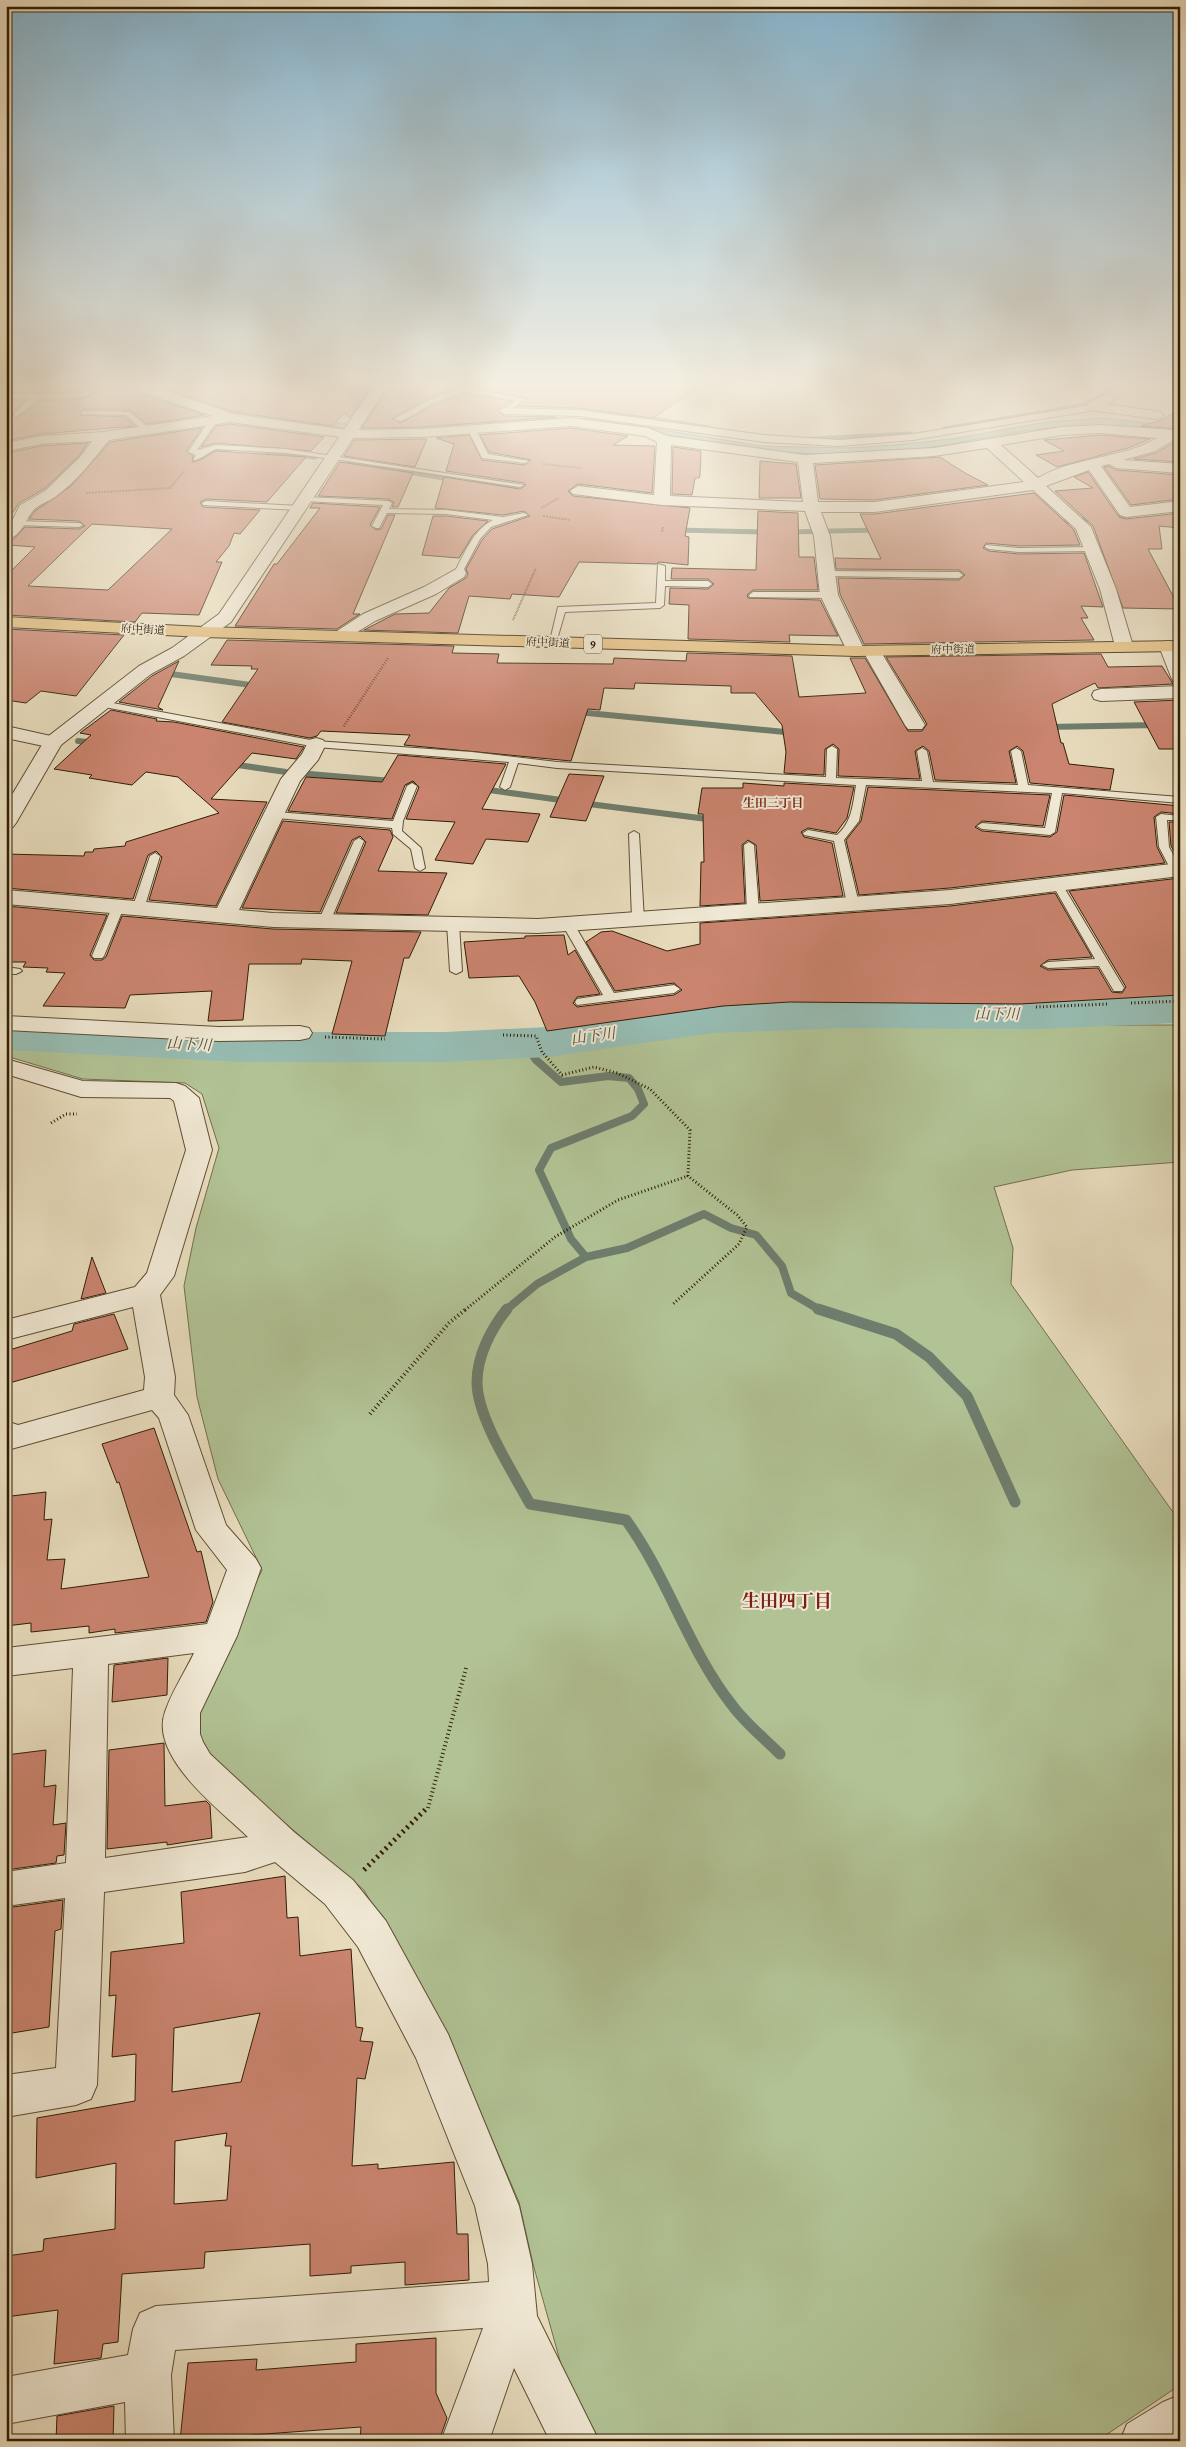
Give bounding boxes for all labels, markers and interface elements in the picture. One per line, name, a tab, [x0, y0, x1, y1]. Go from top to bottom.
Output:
street label: 府中街道	[121, 621, 165, 638]
street label: 府中街道	[526, 634, 570, 651]
road number: 9	[584, 634, 602, 654]
street label: 府中街道	[931, 642, 975, 657]
district label: 生田三丁目	[743, 795, 803, 811]
water label: 山下川	[974, 1004, 1021, 1024]
water label: 山下川	[569, 1023, 619, 1049]
water label: 山下川	[166, 1033, 214, 1055]
district label: 生田四丁目	[742, 1589, 832, 1613]

